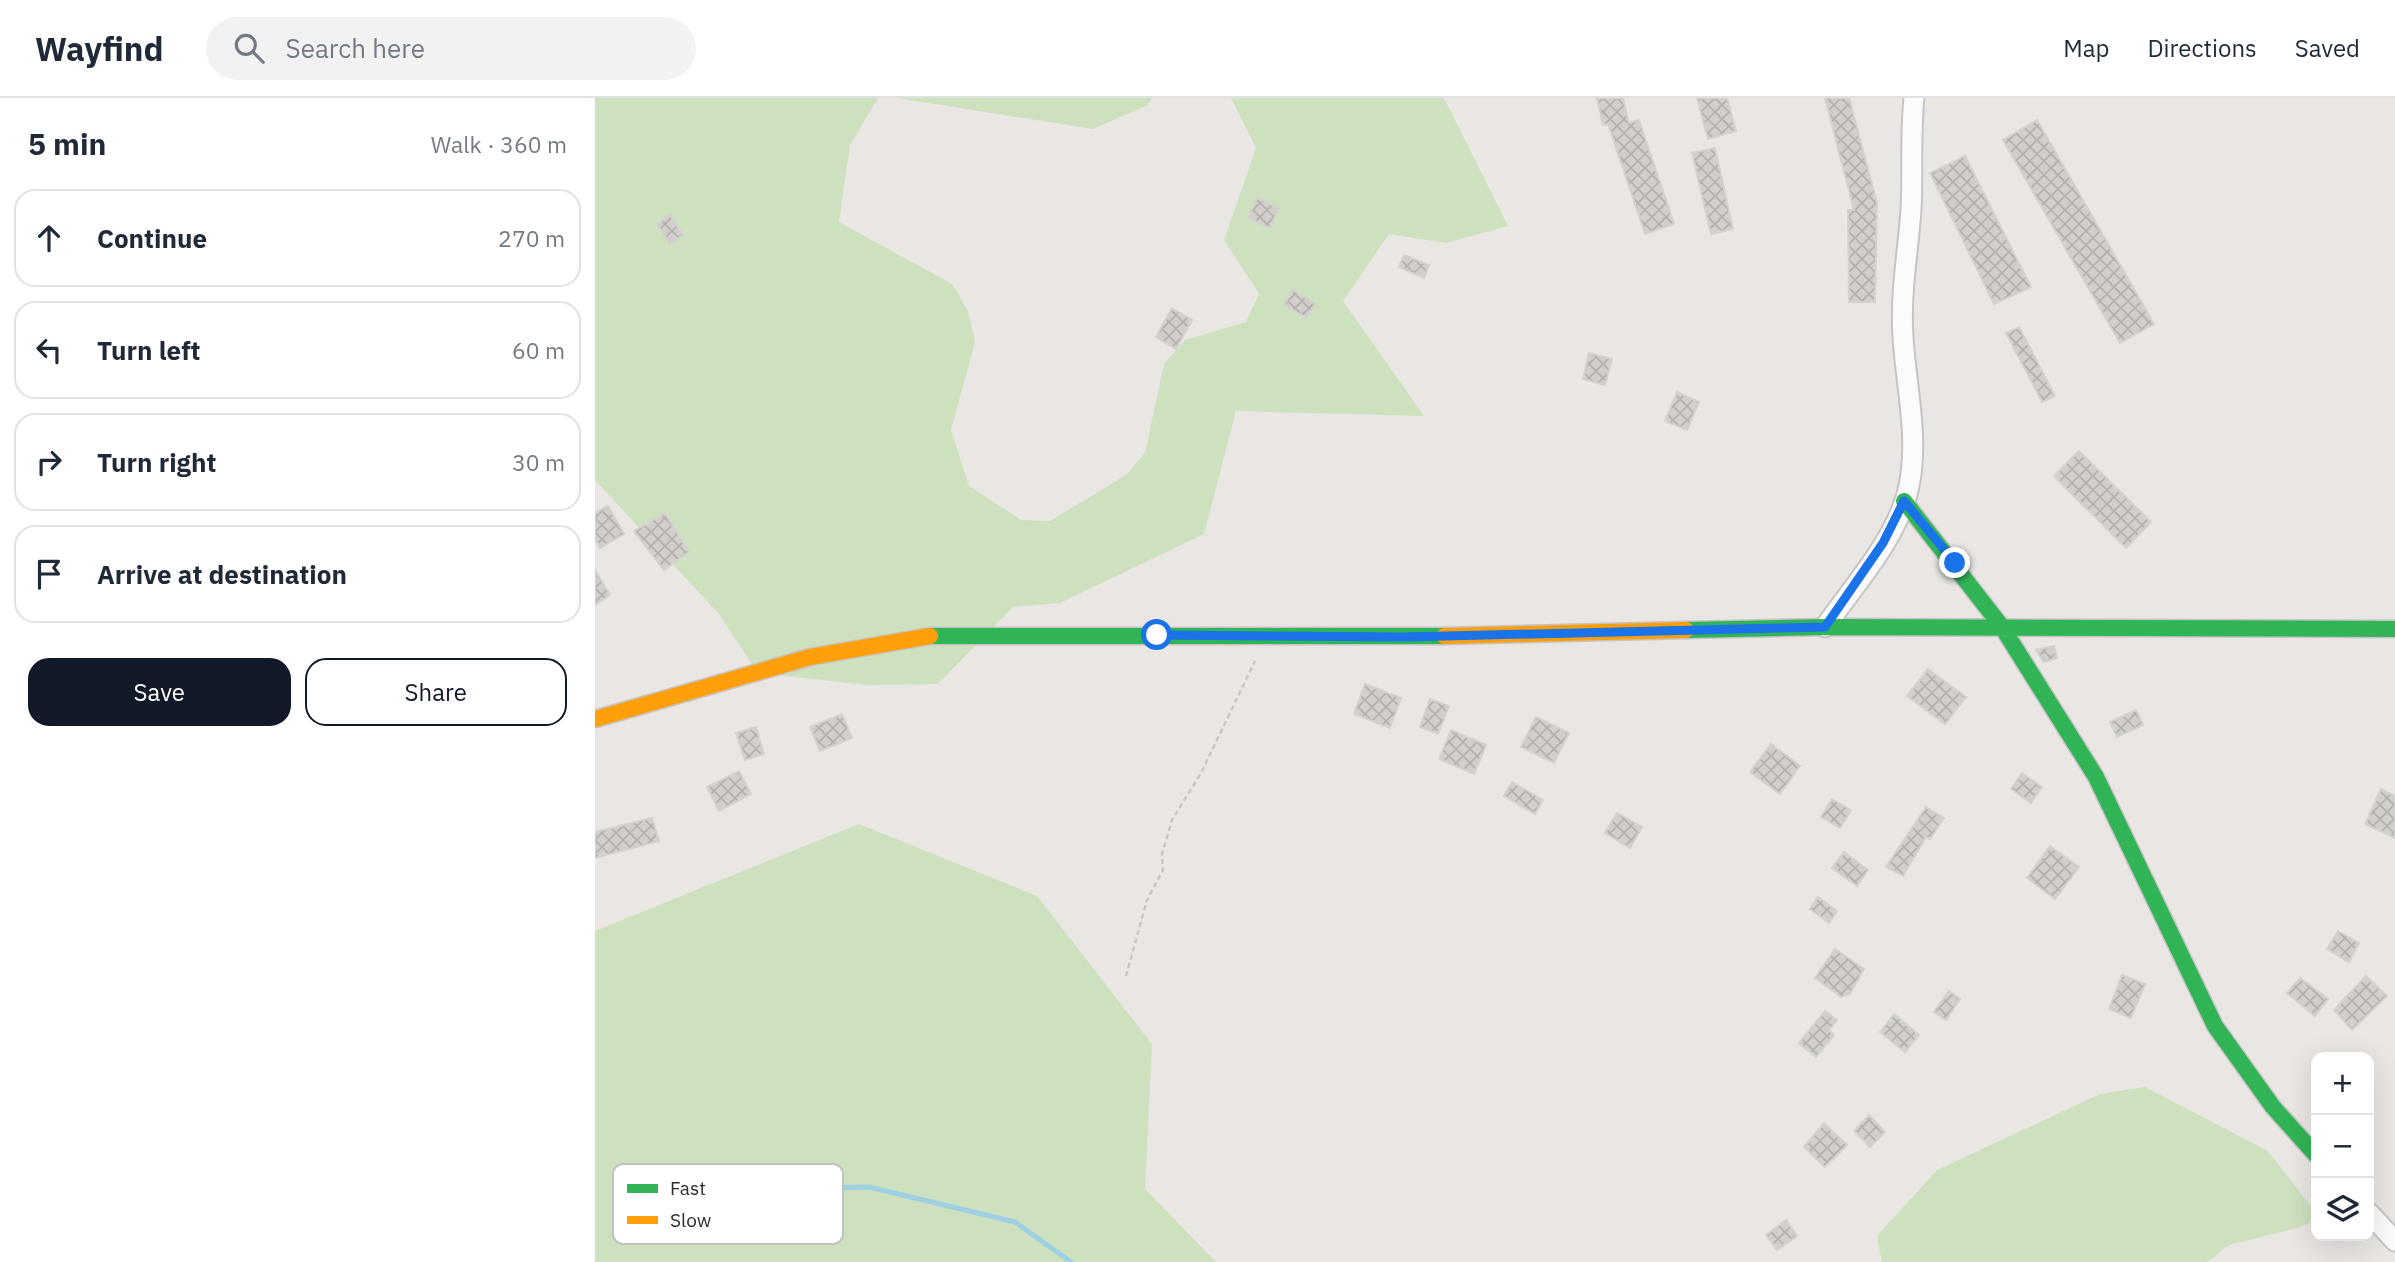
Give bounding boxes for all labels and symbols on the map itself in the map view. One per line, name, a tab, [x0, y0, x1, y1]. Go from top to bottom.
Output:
route end	[1939, 547, 1970, 578]
route start	[1141, 619, 1172, 650]
legend	[613, 1164, 843, 1244]
text: Fast	[670, 1176, 706, 1200]
text: Slow	[670, 1208, 711, 1232]

